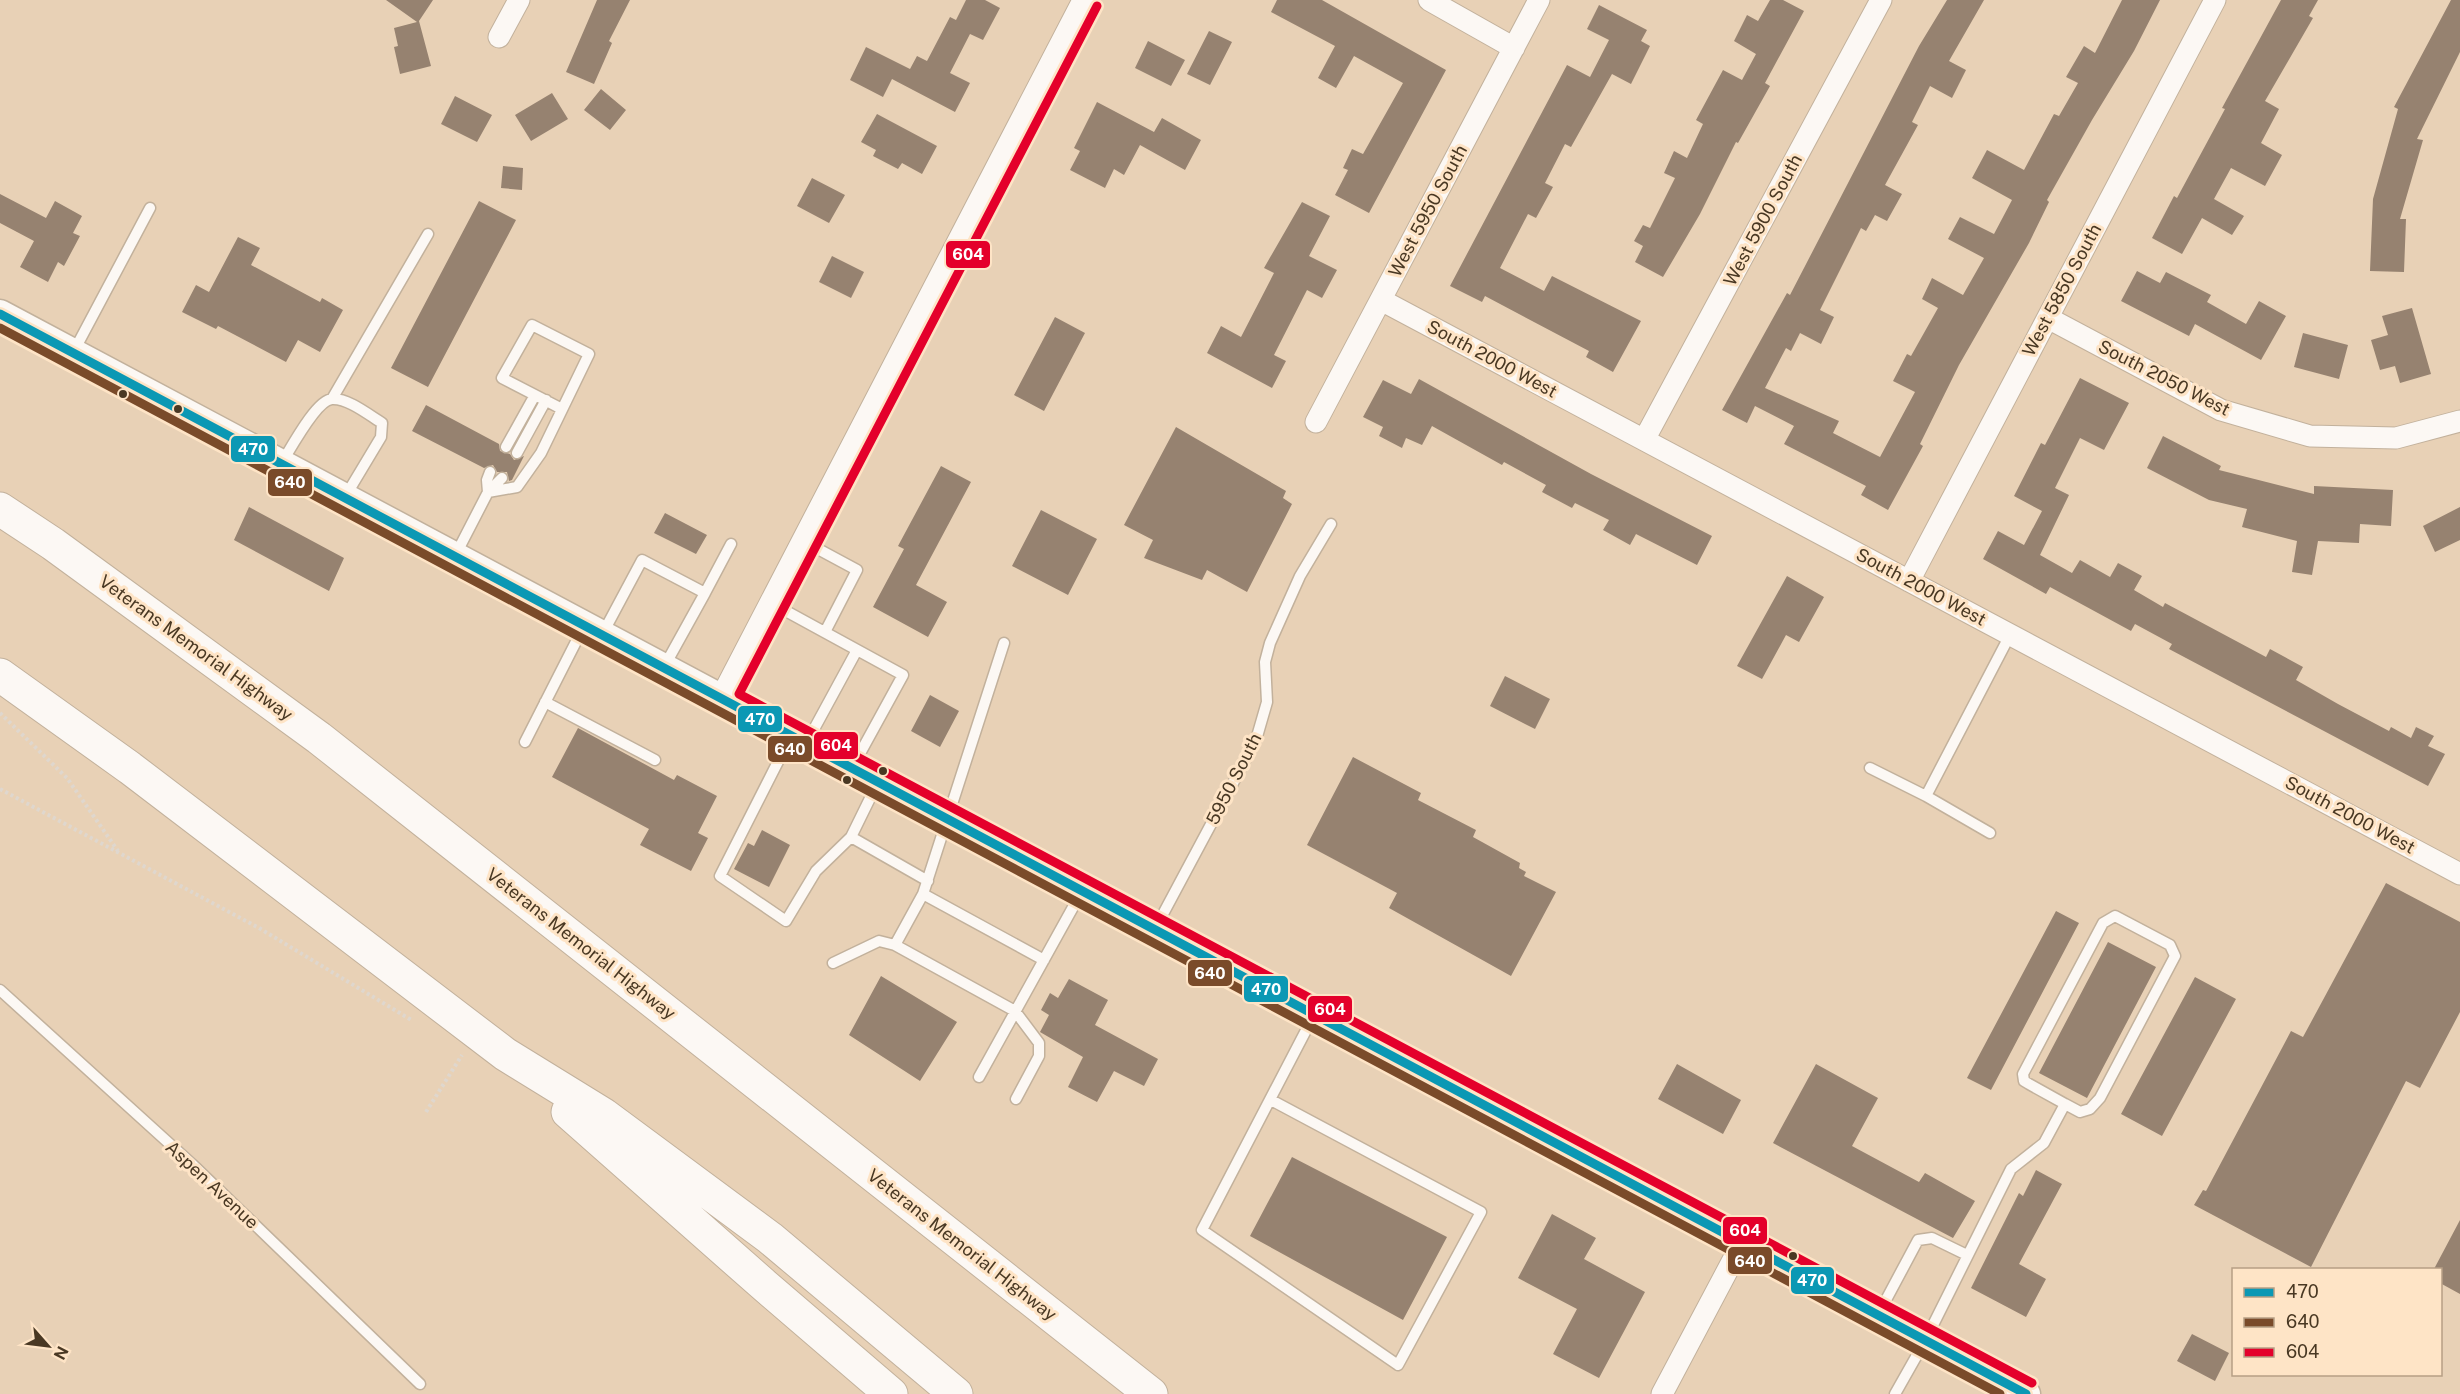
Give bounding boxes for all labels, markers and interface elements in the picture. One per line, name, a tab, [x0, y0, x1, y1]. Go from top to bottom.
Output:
street label: West 5950 South	[1384, 141, 1471, 280]
street label: West 5900 South	[1719, 150, 1806, 289]
street label: West 5850 South	[2018, 220, 2105, 360]
line badge: 604	[945, 240, 991, 269]
text: 604	[952, 245, 984, 264]
street label: South 2000 West	[1424, 315, 1561, 402]
street label: South 2050 West	[2095, 335, 2234, 420]
unlabelled marker	[117, 388, 129, 400]
unlabelled marker	[172, 403, 184, 415]
line badge: 470	[230, 435, 276, 463]
text: 470	[238, 440, 268, 459]
line badge: 640	[267, 468, 313, 497]
text: 640	[274, 473, 306, 492]
street label: South 2000 West	[1853, 543, 1990, 630]
street label: Veterans Memorial Highway	[95, 570, 297, 725]
line badge: 470	[737, 705, 783, 733]
text: 470	[745, 710, 775, 729]
street label: 5950 South	[1202, 730, 1266, 828]
line badge: 604	[813, 731, 859, 760]
line badge: 640	[767, 735, 813, 763]
text: 604	[820, 736, 852, 755]
text: 640	[774, 740, 806, 759]
unlabelled marker	[877, 765, 889, 777]
street label: South 2000 West	[2282, 771, 2419, 858]
unlabelled marker	[841, 774, 853, 786]
street label: Veterans Memorial Highway	[483, 863, 680, 1024]
line badge: 640	[1187, 959, 1233, 987]
text: 640	[1194, 964, 1226, 983]
line badge: 470	[1243, 975, 1289, 1003]
text: 470	[1251, 980, 1281, 999]
line badge: 604	[1307, 995, 1353, 1023]
text: 604	[1314, 1000, 1346, 1019]
street label: Aspen Avenue	[162, 1136, 263, 1233]
street label: Veterans Memorial Highway	[864, 1164, 1061, 1325]
line badge: 604	[1722, 1216, 1768, 1245]
text: 604	[1729, 1221, 1761, 1240]
line badge: 640	[1727, 1246, 1773, 1275]
unlabelled marker	[1787, 1250, 1799, 1262]
text: 640	[1734, 1252, 1766, 1271]
line badge: 470	[1790, 1266, 1835, 1295]
legend	[2232, 1268, 2442, 1376]
text: 470	[1797, 1271, 1827, 1290]
text: 470	[2286, 1281, 2319, 1302]
text: 640	[2286, 1311, 2320, 1332]
north arrow	[18, 1316, 78, 1376]
text: 604	[2286, 1341, 2319, 1362]
text: N	[49, 1343, 72, 1363]

